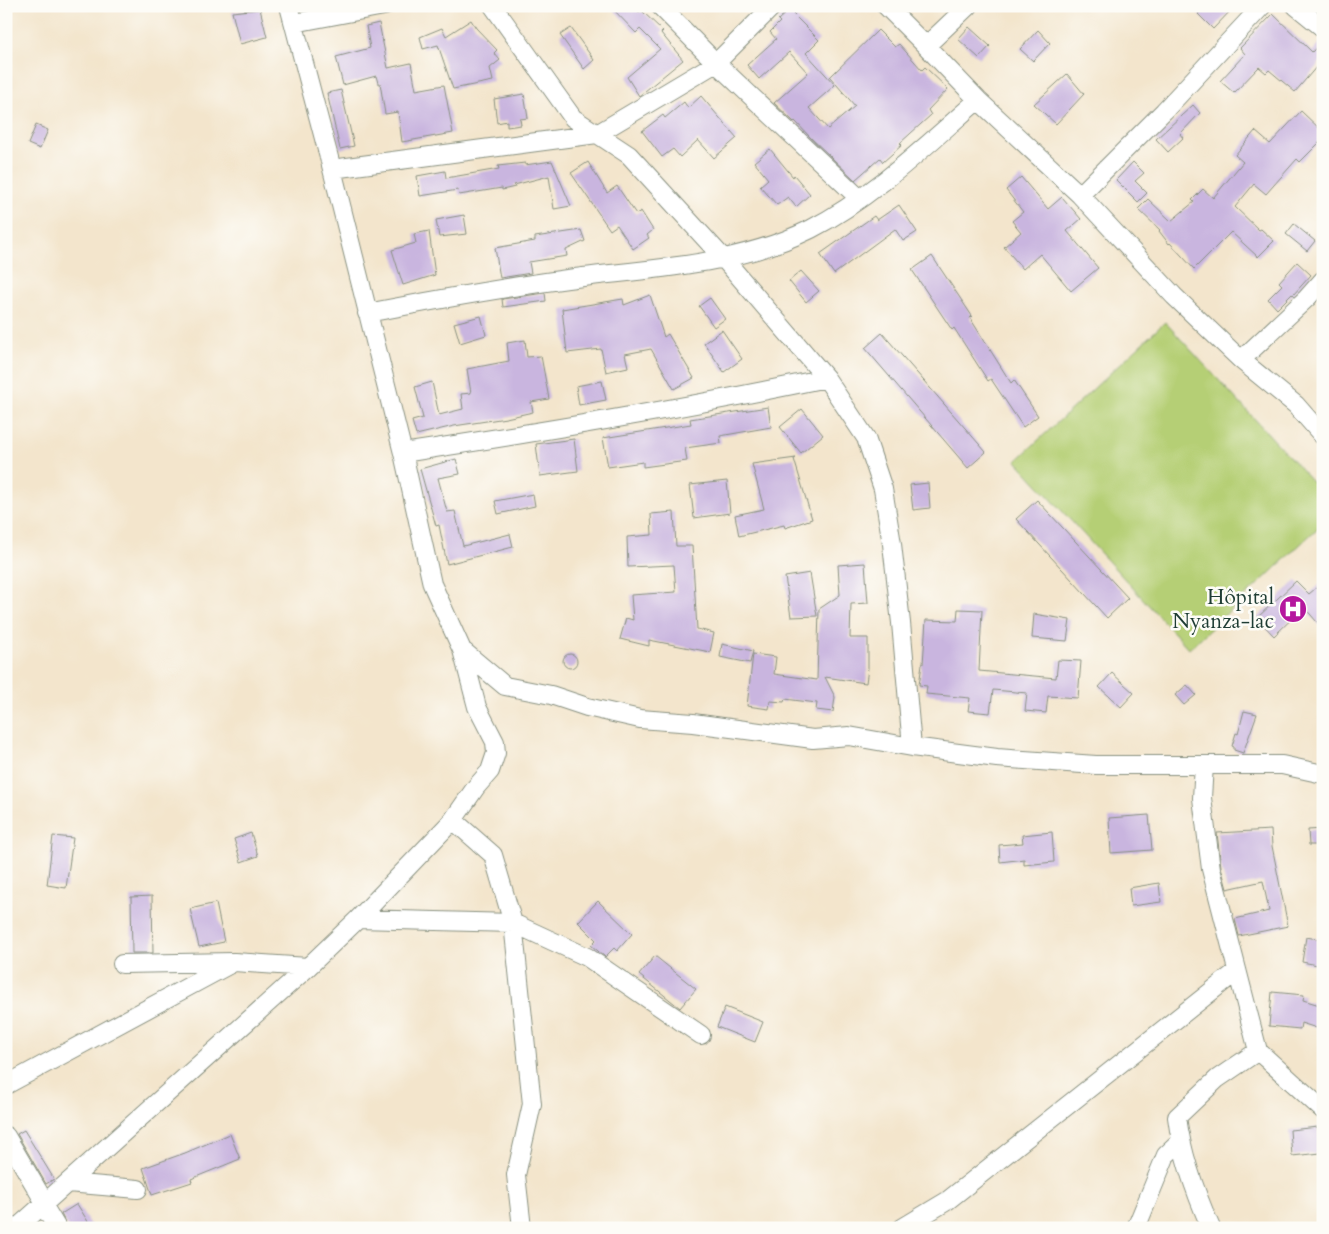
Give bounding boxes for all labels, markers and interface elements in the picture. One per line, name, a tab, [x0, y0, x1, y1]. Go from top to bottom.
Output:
place label: Hôpital Nyanza-lac	[1172, 583, 1274, 636]
hospital icon: Hôpital Nyanza-lac	[1278, 594, 1308, 624]

